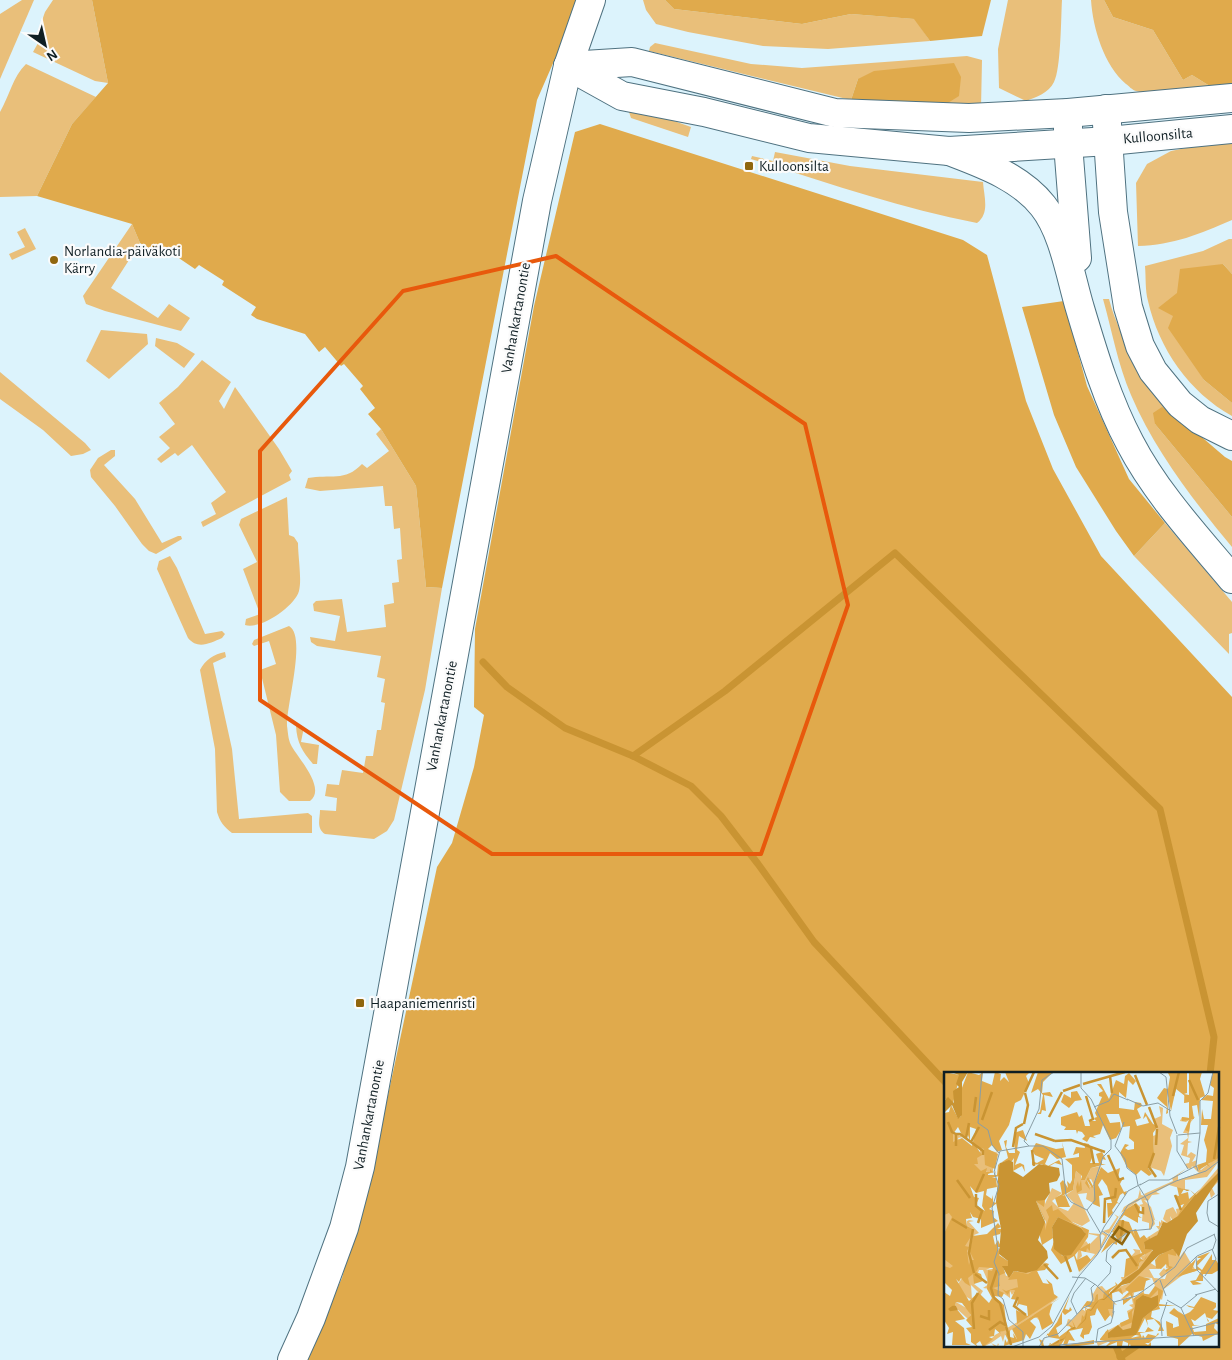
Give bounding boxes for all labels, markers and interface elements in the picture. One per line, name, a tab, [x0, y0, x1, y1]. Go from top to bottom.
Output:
north arrow	[20, 20, 70, 70]
text: N	[44, 46, 60, 63]
street label: Kulloonsilta	[1123, 125, 1194, 147]
place label: Kulloonsilta	[759, 159, 829, 174]
marker: Kulloonsilta	[743, 160, 755, 172]
place label: Norlandia-päiväkoti Kärry	[64, 244, 181, 276]
marker: Norlandia-päiväkoti Kärry	[48, 254, 60, 266]
street label: Vanhankartanontie	[499, 261, 533, 375]
street label: Vanhankartanontie	[424, 659, 460, 773]
place label: Haapaniemenristi	[370, 996, 475, 1011]
marker: Haapaniemenristi	[354, 997, 366, 1009]
street label: Vanhankartanontie	[351, 1058, 387, 1172]
inset map	[944, 1072, 1220, 1348]

